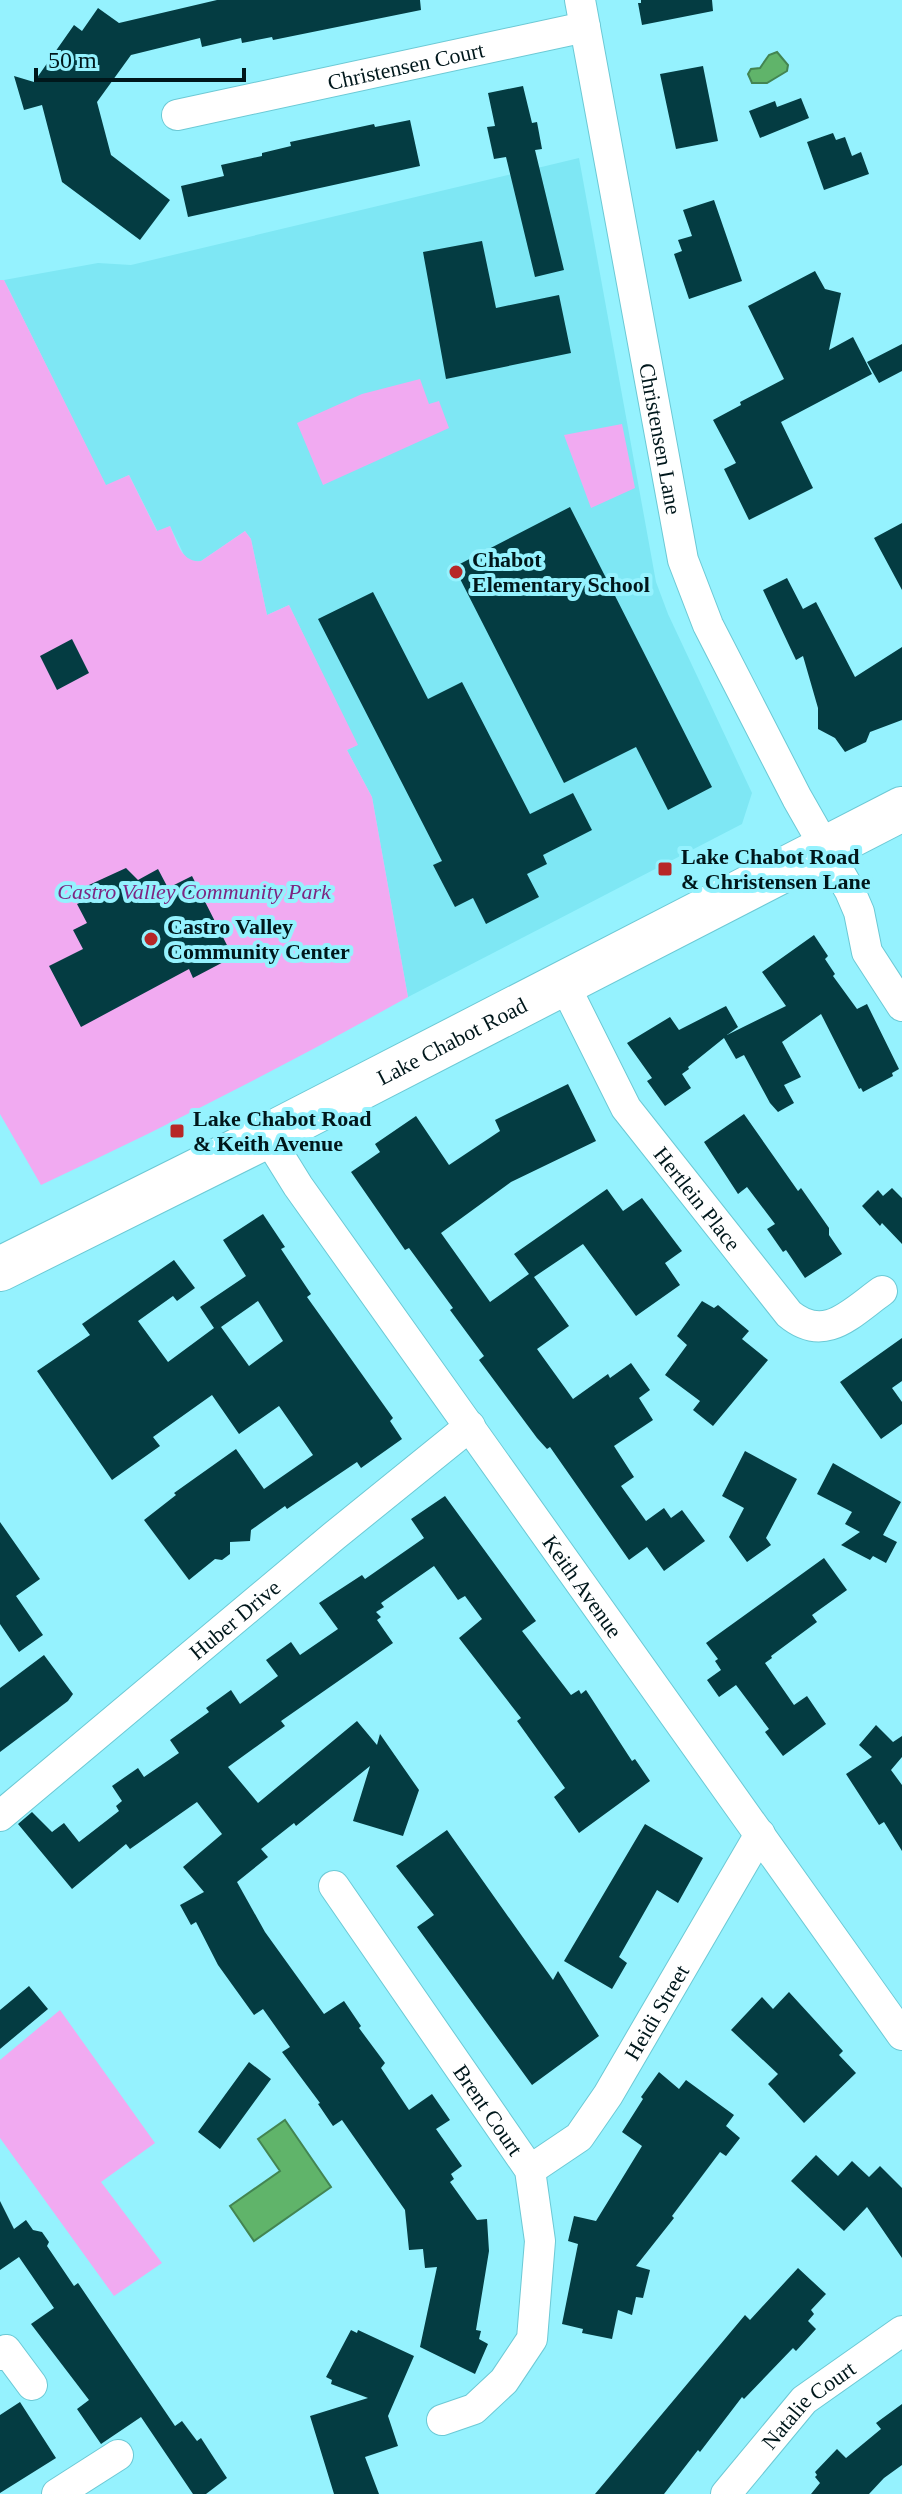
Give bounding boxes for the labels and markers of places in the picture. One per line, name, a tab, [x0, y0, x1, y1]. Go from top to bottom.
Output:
place label: Chabot Elementary School	[472, 547, 650, 597]
marker: Chabot Elementary School	[447, 563, 465, 581]
place label: Lake Chabot Road & Christensen Lane	[681, 844, 871, 894]
marker: Lake Chabot Road & Christensen Lane	[656, 860, 674, 878]
place label: Castro Valley Community Center	[167, 914, 350, 964]
marker: Castro Valley Community Center	[142, 930, 160, 948]
place label: Lake Chabot Road & Keith Avenue	[193, 1106, 371, 1156]
marker: Lake Chabot Road & Keith Avenue	[168, 1122, 186, 1140]

